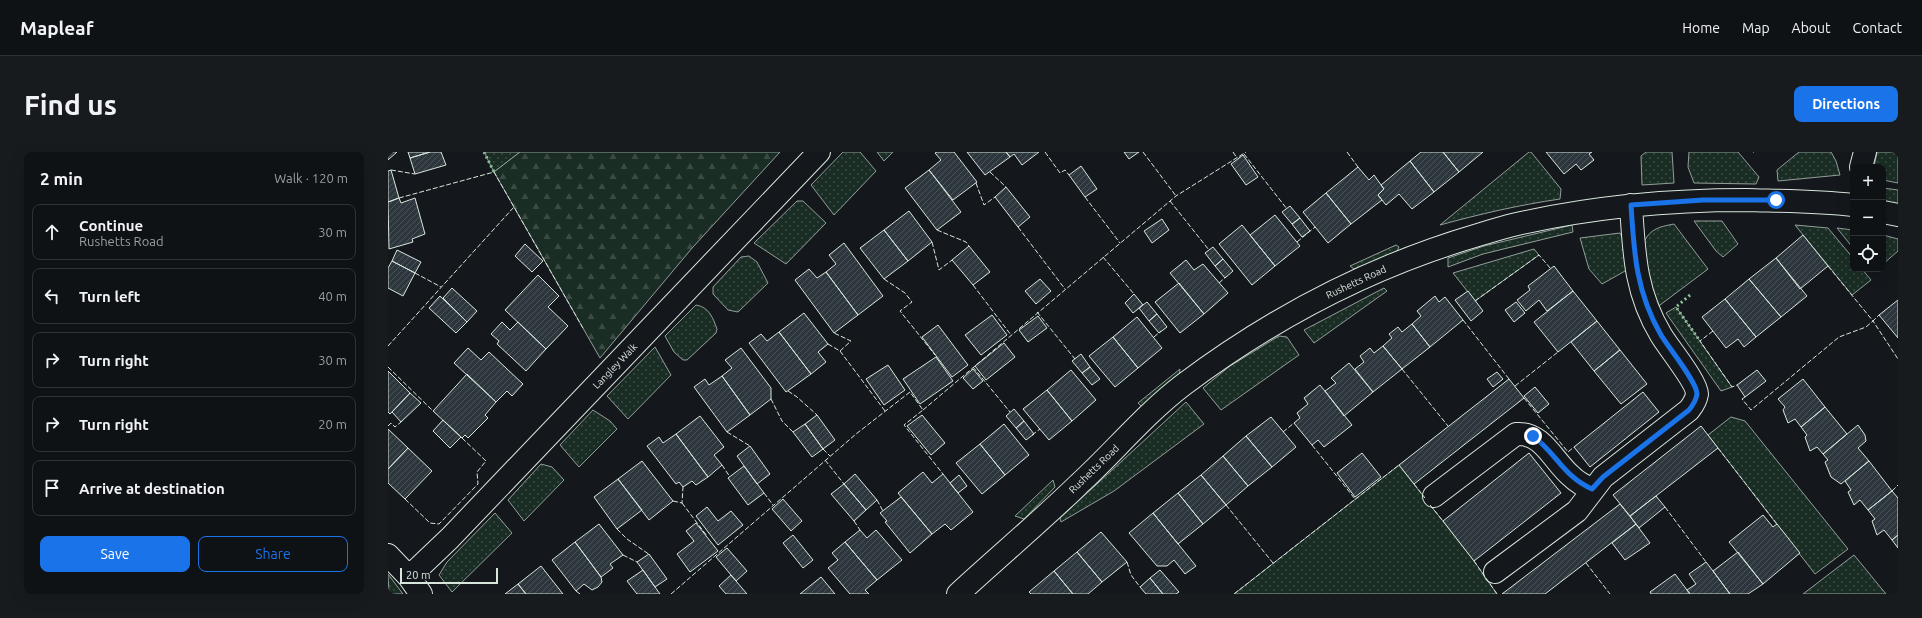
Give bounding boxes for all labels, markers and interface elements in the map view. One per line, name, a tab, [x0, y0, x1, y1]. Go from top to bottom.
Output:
text: Mapleaf	[20, 17, 93, 39]
text: Home	[1682, 20, 1720, 36]
text: Map	[1742, 20, 1770, 36]
text: About	[1792, 20, 1831, 36]
text: Contact	[1853, 20, 1902, 36]
button: Directions	[1794, 86, 1898, 122]
text: Find us	[24, 89, 117, 120]
map controls	[1850, 164, 1886, 272]
button: +	[1850, 164, 1886, 200]
text: 2 min	[40, 169, 83, 188]
text: Walk · 120 m	[274, 171, 348, 185]
route start	[1767, 191, 1785, 209]
button: −	[1850, 200, 1886, 236]
text: Continue	[79, 217, 143, 234]
icon: ahead	[41, 221, 63, 243]
text: 30 m	[318, 225, 347, 239]
text: Rushetts Road	[79, 234, 164, 248]
button: locate	[1850, 236, 1886, 272]
street label: Rushetts Road	[1324, 263, 1388, 301]
icon: left	[41, 285, 63, 307]
text: Turn left	[79, 288, 140, 305]
text: 40 m	[318, 289, 347, 303]
street label: Langley Walk	[591, 341, 639, 391]
icon: right	[41, 349, 63, 371]
text: Turn right	[79, 352, 149, 369]
text: 30 m	[318, 353, 347, 367]
icon: right	[41, 413, 63, 435]
text: Turn right	[79, 416, 149, 433]
text: 20 m	[318, 417, 347, 431]
route end	[1524, 427, 1542, 445]
street label: Rushetts Road	[1067, 442, 1121, 496]
icon: arrive	[41, 477, 63, 499]
text: Arrive at destination	[79, 480, 225, 497]
button: Save	[40, 536, 190, 572]
button: Share	[198, 536, 348, 572]
scale bar	[400, 566, 498, 585]
text: 20 m	[406, 569, 430, 581]

